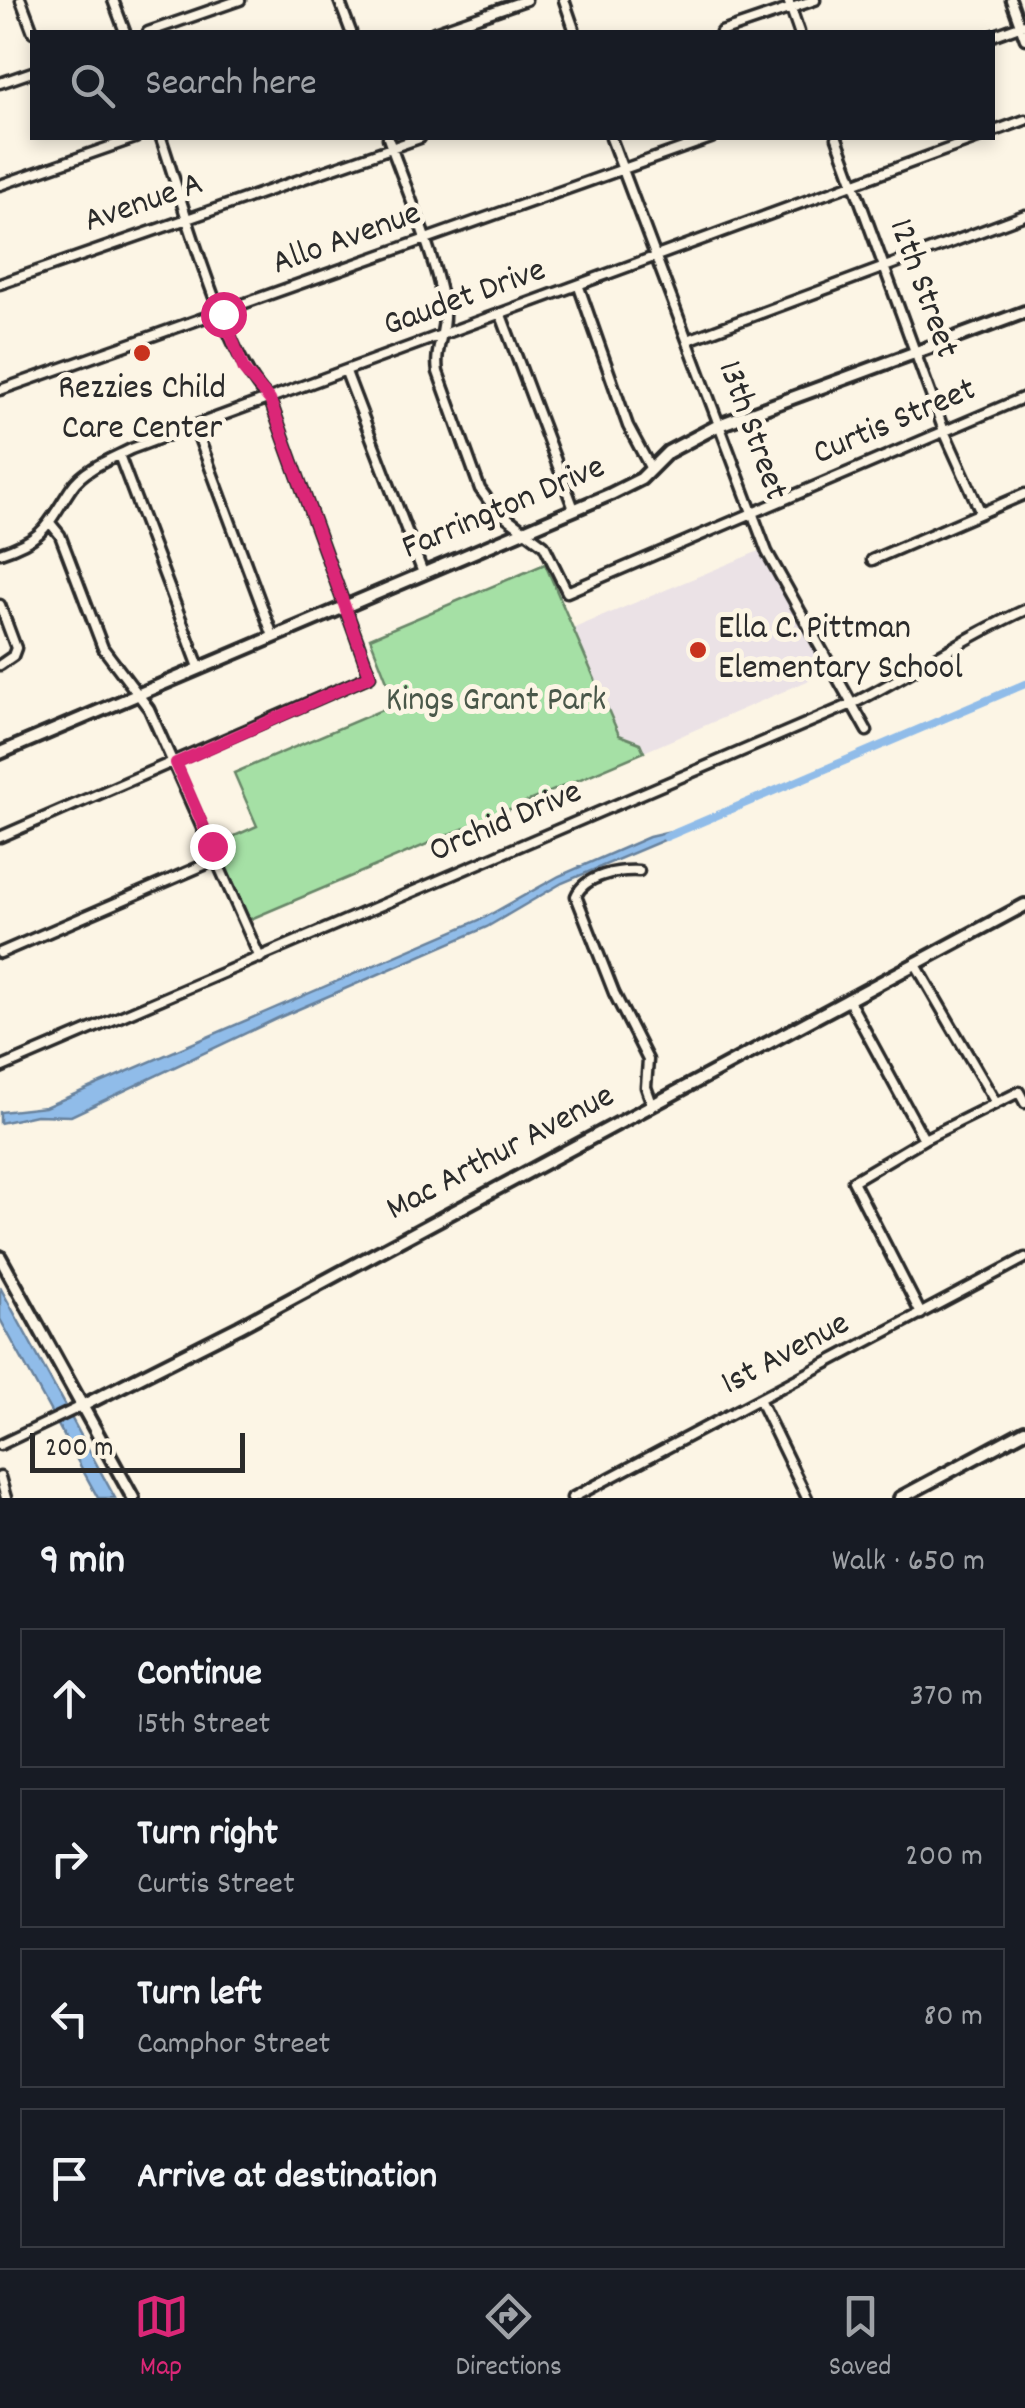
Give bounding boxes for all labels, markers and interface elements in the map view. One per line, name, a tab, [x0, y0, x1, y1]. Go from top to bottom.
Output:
search box	[30, 30, 995, 140]
icon: search	[65, 58, 120, 113]
text: Search here	[145, 58, 317, 113]
street label: Avenue A	[78, 160, 210, 248]
street label: Allo Avenue	[266, 190, 428, 290]
street label: 12th Street	[874, 212, 970, 366]
street label: Gaudet Drive	[377, 247, 553, 351]
route start	[201, 292, 247, 338]
marker: Rezzies Child Care Center	[131, 342, 153, 364]
street label: 13th Street	[703, 354, 799, 508]
place label: Rezzies Child Care Center	[58, 365, 226, 455]
street label: Curtis Street	[806, 366, 984, 480]
street label: Farrington Drive	[395, 444, 613, 574]
place label: Ella C. Pittman Elementary School	[718, 605, 963, 695]
marker: Ella C. Pittman Elementary School	[687, 639, 709, 661]
park label: Kings Grant Park	[386, 677, 606, 727]
street label: Orchid Drive	[422, 768, 590, 878]
route end	[190, 824, 236, 870]
street label: Mac Arthur Avenue	[378, 1073, 624, 1235]
street label: 1st Avenue	[713, 1300, 859, 1410]
scale bar	[30, 1428, 245, 1472]
text: 200 m	[45, 1430, 113, 1470]
text: 9 min	[40, 1533, 125, 1593]
text: Walk · 650 m	[832, 1540, 985, 1586]
text: Continue	[137, 1648, 262, 1703]
icon: ahead	[42, 1671, 97, 1726]
text: 370 m	[910, 1675, 983, 1721]
text: 15th Street	[137, 1703, 270, 1749]
text: Turn right	[137, 1808, 278, 1863]
icon: right	[42, 1831, 97, 1886]
text: 200 m	[905, 1835, 983, 1881]
text: Curtis Street	[137, 1863, 295, 1909]
text: Turn left	[137, 1968, 262, 2023]
icon: left	[42, 1991, 97, 2046]
text: 80 m	[923, 1995, 983, 2041]
text: Camphor Street	[137, 2023, 330, 2069]
icon: arrive	[42, 2151, 97, 2206]
text: Arrive at destination	[137, 2151, 437, 2206]
tab: Map	[134, 2289, 189, 2389]
tab: Directions	[456, 2289, 562, 2389]
tab: Saved	[829, 2289, 891, 2389]

